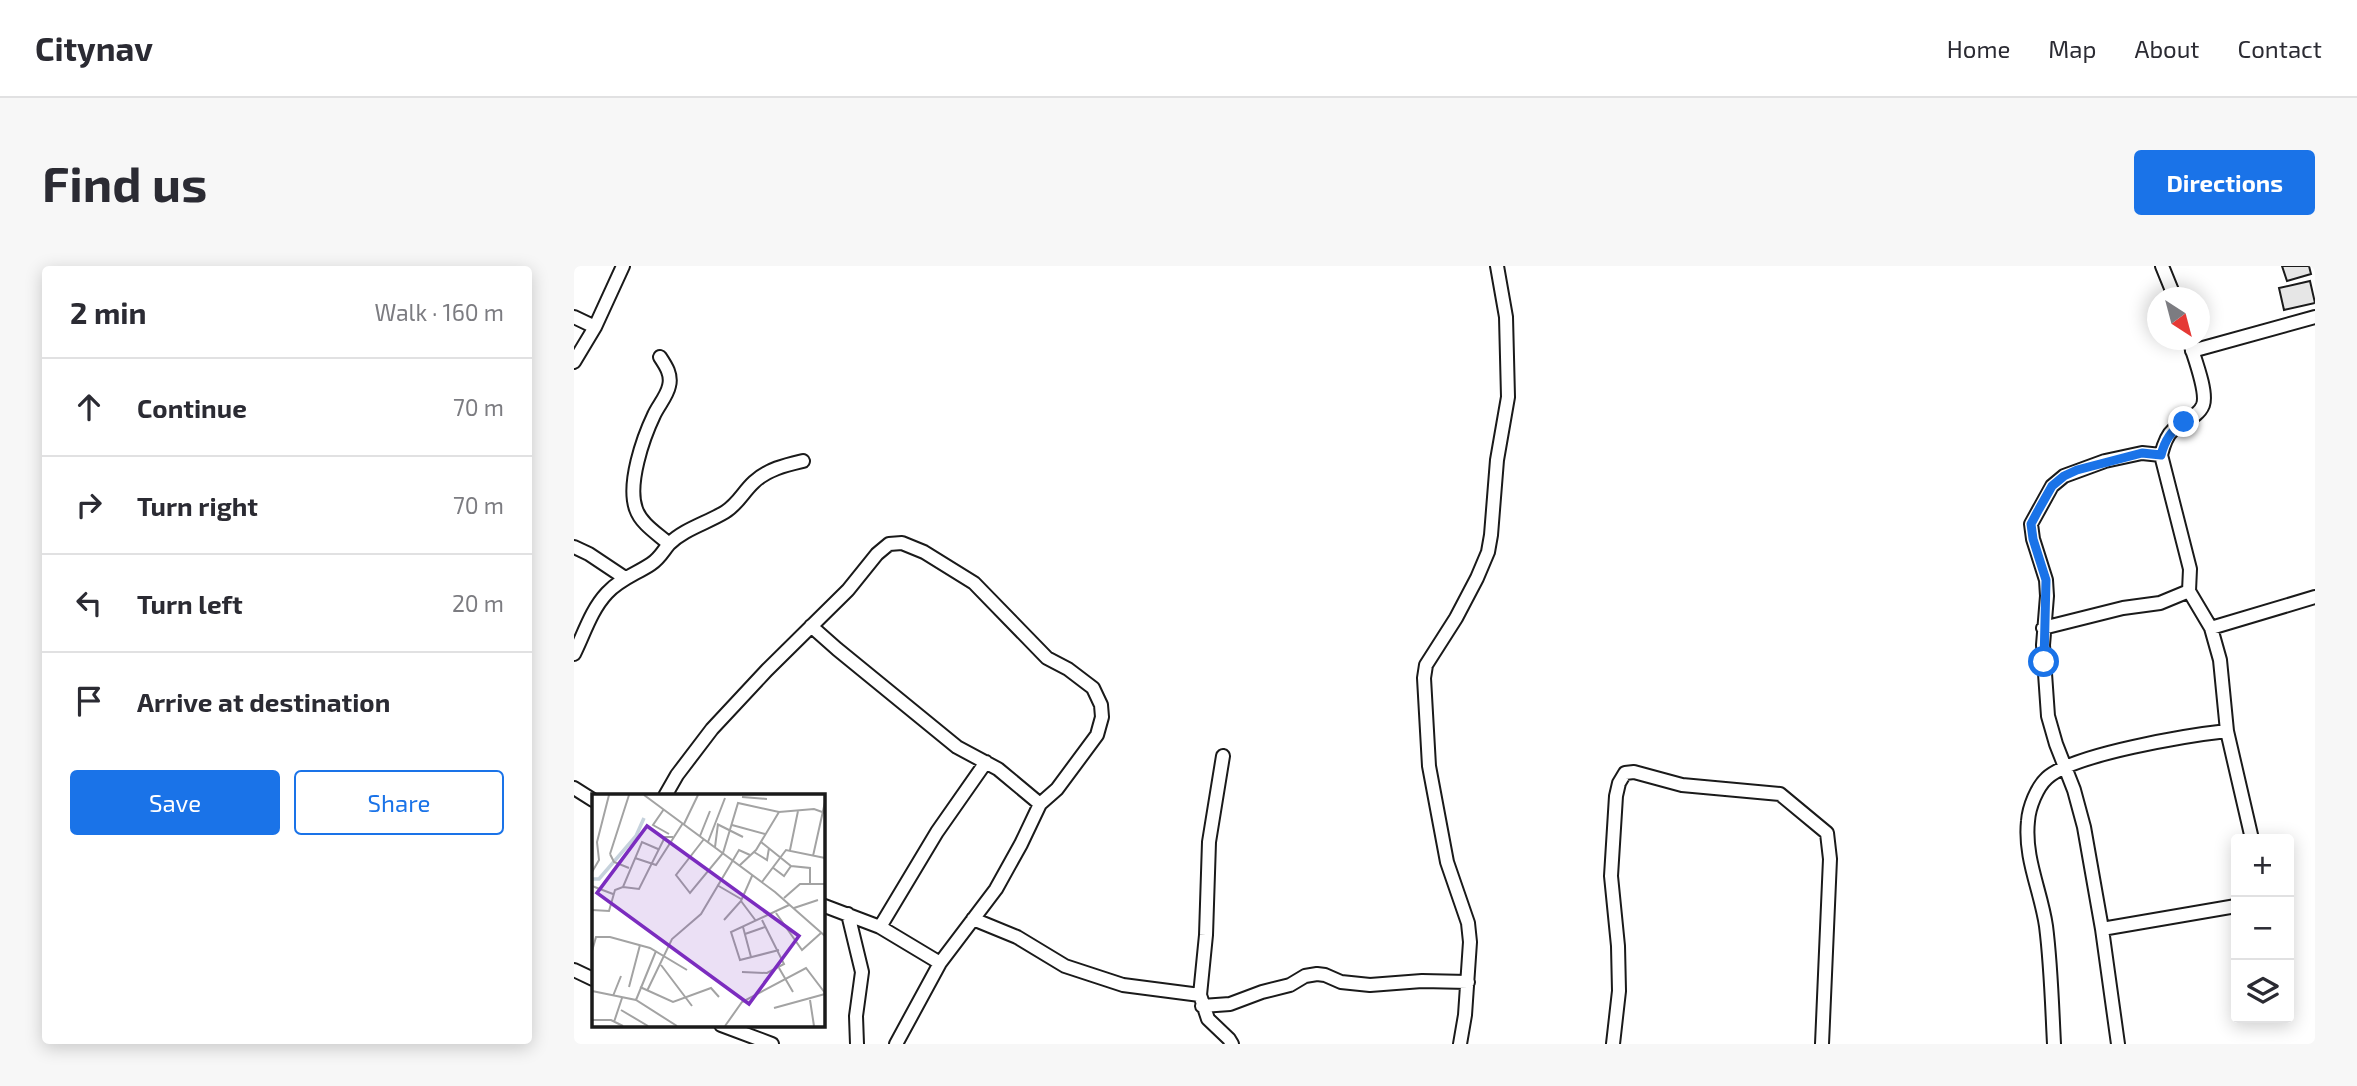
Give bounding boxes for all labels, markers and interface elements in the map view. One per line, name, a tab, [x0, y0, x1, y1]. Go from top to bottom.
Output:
text: Citynav	[35, 28, 153, 68]
text: Home	[1947, 34, 2010, 63]
text: Map	[2048, 34, 2096, 63]
text: About	[2134, 34, 2200, 63]
text: Contact	[2238, 34, 2322, 63]
button: Directions	[2134, 150, 2315, 215]
text: Find us	[42, 153, 207, 212]
north arrow	[2147, 287, 2210, 350]
text: 2 min	[70, 294, 147, 330]
text: Walk · 160 m	[374, 298, 504, 326]
icon: ahead	[70, 388, 108, 426]
text: Continue	[137, 392, 247, 423]
text: 70 m	[453, 393, 504, 421]
route end	[2168, 406, 2199, 437]
icon: right	[70, 486, 108, 524]
text: Turn right	[137, 490, 258, 521]
text: 70 m	[453, 491, 504, 519]
icon: left	[70, 584, 108, 622]
text: Turn left	[137, 588, 243, 619]
text: 20 m	[452, 589, 504, 617]
route start	[2028, 646, 2059, 677]
icon: arrive	[70, 682, 108, 720]
text: Arrive at destination	[137, 686, 390, 717]
button: Save	[70, 770, 280, 835]
button: Share	[294, 770, 504, 835]
inset map	[592, 794, 824, 1026]
map controls	[2231, 834, 2294, 1023]
button: +	[2231, 834, 2294, 897]
button: −	[2231, 897, 2294, 960]
button: layers	[2231, 960, 2294, 1023]

